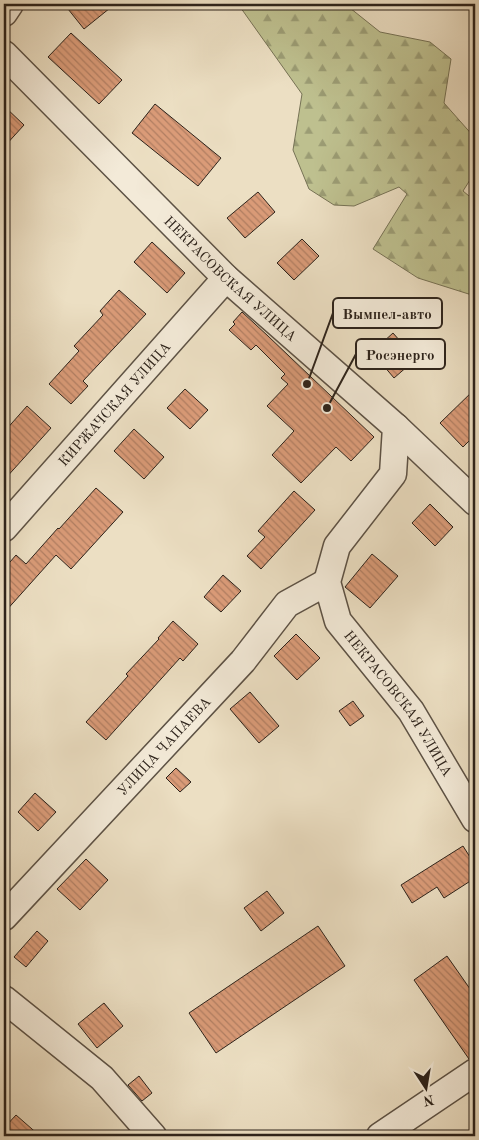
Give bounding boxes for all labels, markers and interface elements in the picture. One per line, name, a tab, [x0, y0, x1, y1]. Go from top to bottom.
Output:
street label: НЕКРАСОВСКАЯ УЛИЦА	[161, 214, 299, 345]
callout: Вымпел-авто	[333, 298, 442, 328]
text: Вымпел-авто	[342, 308, 432, 323]
callout: Росэнерго	[356, 339, 445, 369]
street label: КИРЖАЧСКАЯ УЛИЦА	[56, 340, 174, 469]
text: Росэнерго	[365, 349, 435, 364]
street label: НЕКРАСОВСКАЯ УЛИЦА	[341, 628, 454, 779]
street label: УЛИЦА ЧАПАЕВА	[115, 694, 214, 799]
north arrow	[402, 1062, 452, 1112]
text: N	[422, 1092, 435, 1108]

